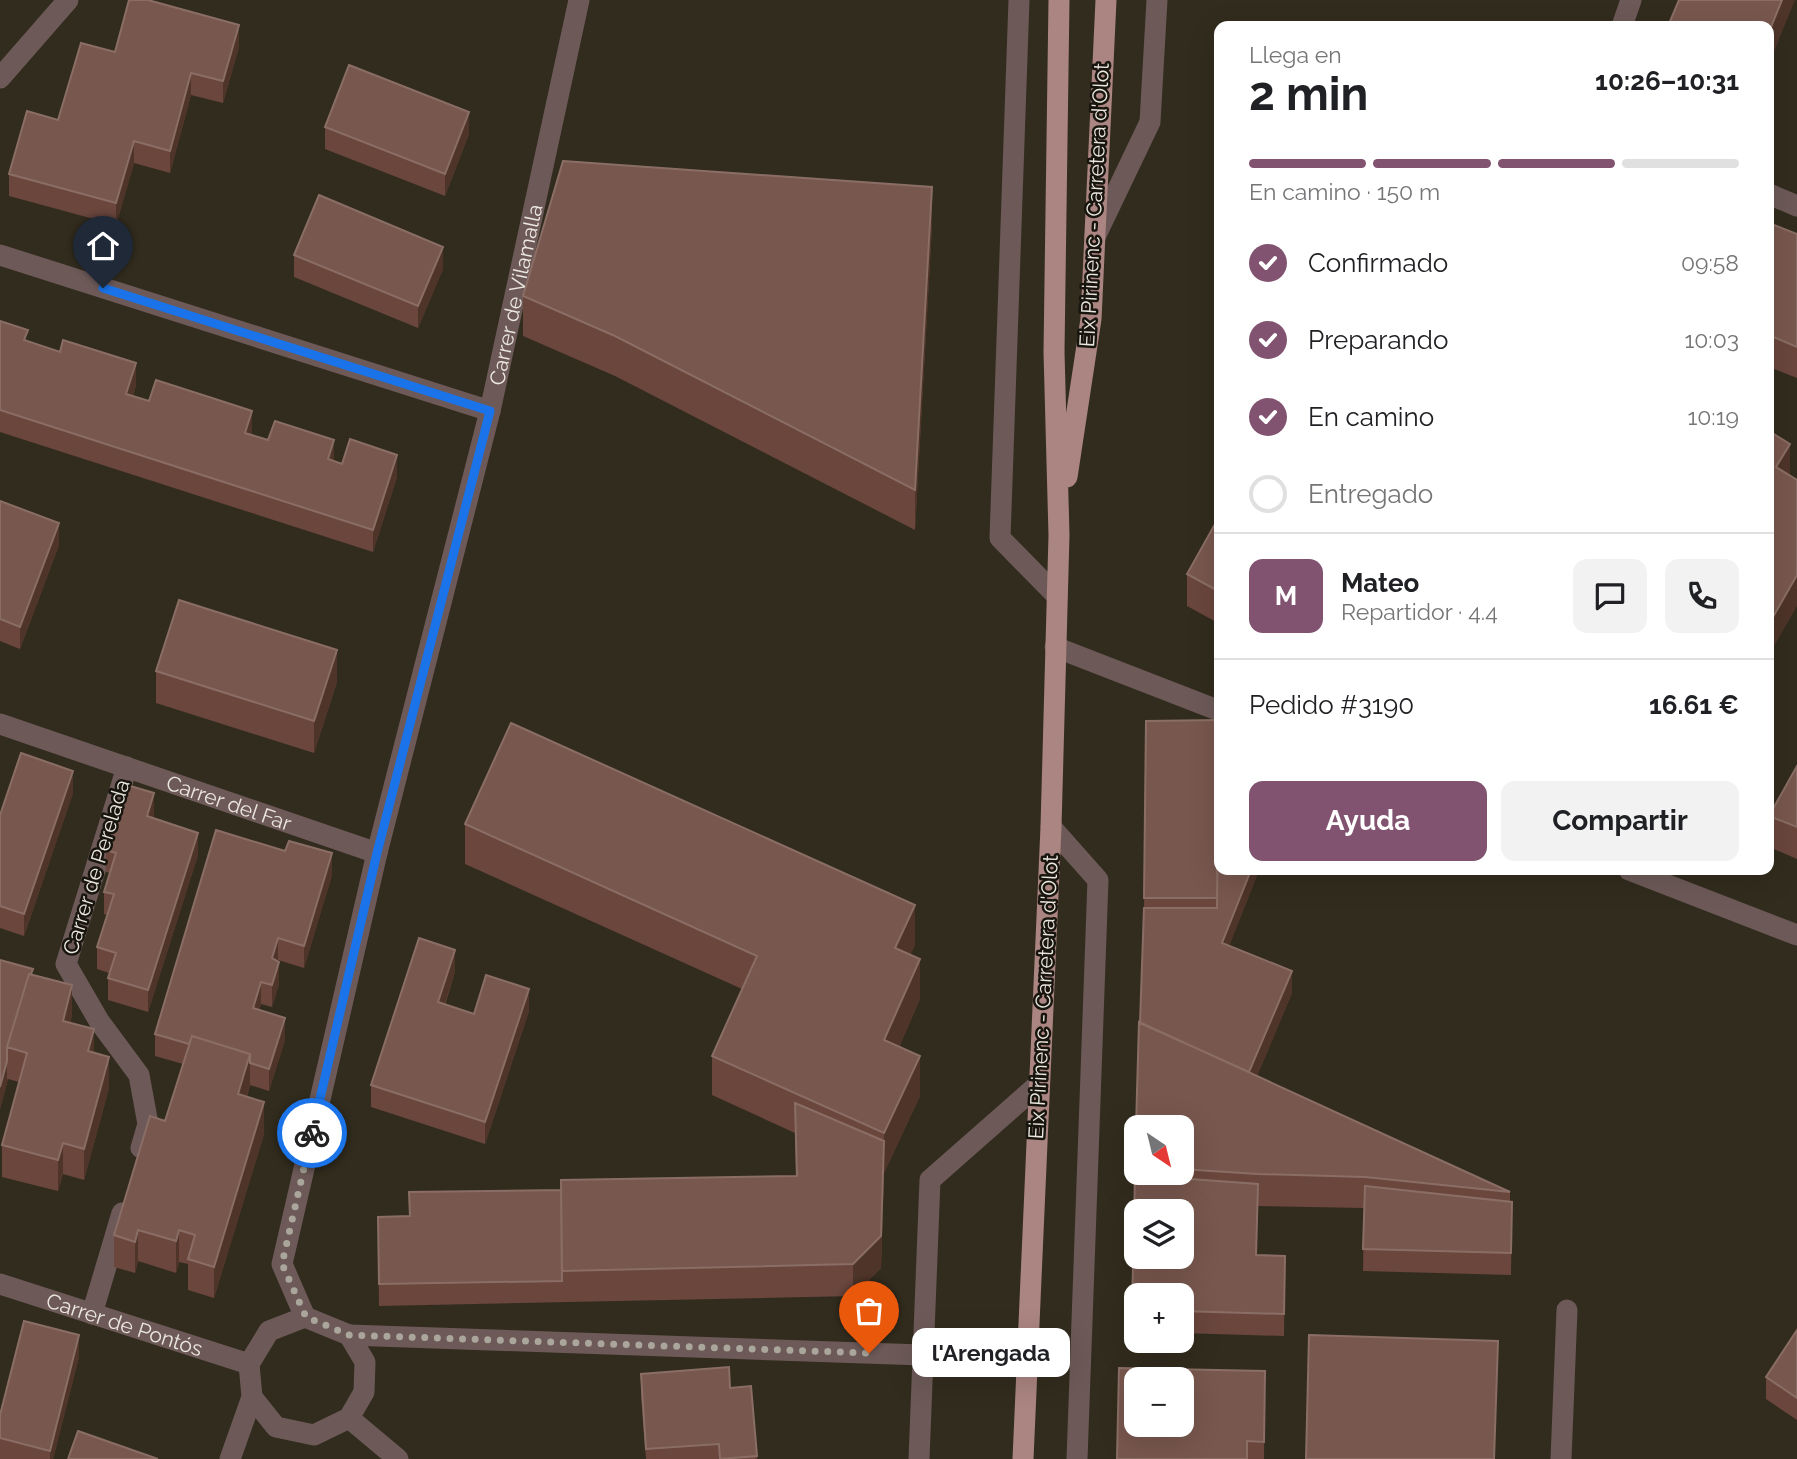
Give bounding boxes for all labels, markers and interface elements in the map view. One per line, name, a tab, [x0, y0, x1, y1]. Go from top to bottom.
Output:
text: Llega en	[1249, 41, 1342, 68]
street label: Eix Pirinenc - Carretera d'Olot	[1074, 62, 1114, 348]
text: 10:26–10:31	[1595, 66, 1739, 96]
text: 2 min	[1249, 67, 1368, 121]
text: En camino · 150 m	[1249, 178, 1440, 205]
street label: Carrer de Vilamalla	[483, 202, 547, 387]
pin	[73, 216, 133, 288]
icon: home	[84, 227, 122, 265]
icon: check	[1249, 244, 1287, 282]
text: Confirmado	[1308, 248, 1448, 278]
text: 09:58	[1681, 249, 1739, 276]
icon: check	[1249, 321, 1287, 359]
text: Preparando	[1308, 325, 1448, 355]
text: 10:03	[1684, 326, 1739, 353]
icon: check	[1249, 398, 1287, 436]
text: En camino	[1308, 402, 1434, 432]
text: 10:19	[1687, 403, 1739, 430]
text: Entregado	[1308, 479, 1433, 509]
button: chat	[1573, 559, 1647, 633]
button: phone	[1665, 559, 1739, 633]
text: Mateo	[1341, 568, 1419, 598]
text: M	[1275, 581, 1297, 611]
text: Repartidor · 4.4	[1341, 598, 1498, 625]
text: Pedido #3190	[1249, 690, 1414, 720]
text: 16.61 €	[1649, 690, 1739, 720]
street label: Carrer del Far	[163, 769, 295, 836]
street label: Carrer de Perelada	[57, 776, 135, 958]
button: Ayuda	[1249, 781, 1487, 861]
button: Compartir	[1501, 781, 1739, 861]
street label: Eix Pirinenc - Carretera d'Olot	[1023, 854, 1063, 1140]
courier	[277, 1098, 347, 1168]
icon: bike	[293, 1114, 331, 1152]
north arrow	[1124, 1115, 1194, 1185]
map controls	[1124, 1115, 1194, 1437]
button: layers	[1124, 1199, 1194, 1269]
pin	[839, 1281, 899, 1353]
button: +	[1124, 1283, 1194, 1353]
street label: Carrer de Pontós	[43, 1287, 206, 1361]
icon: bag	[850, 1292, 888, 1330]
callout: l'Arengada	[911, 1328, 1068, 1378]
text: l'Arengada	[932, 1339, 1050, 1366]
button: −	[1124, 1367, 1194, 1437]

